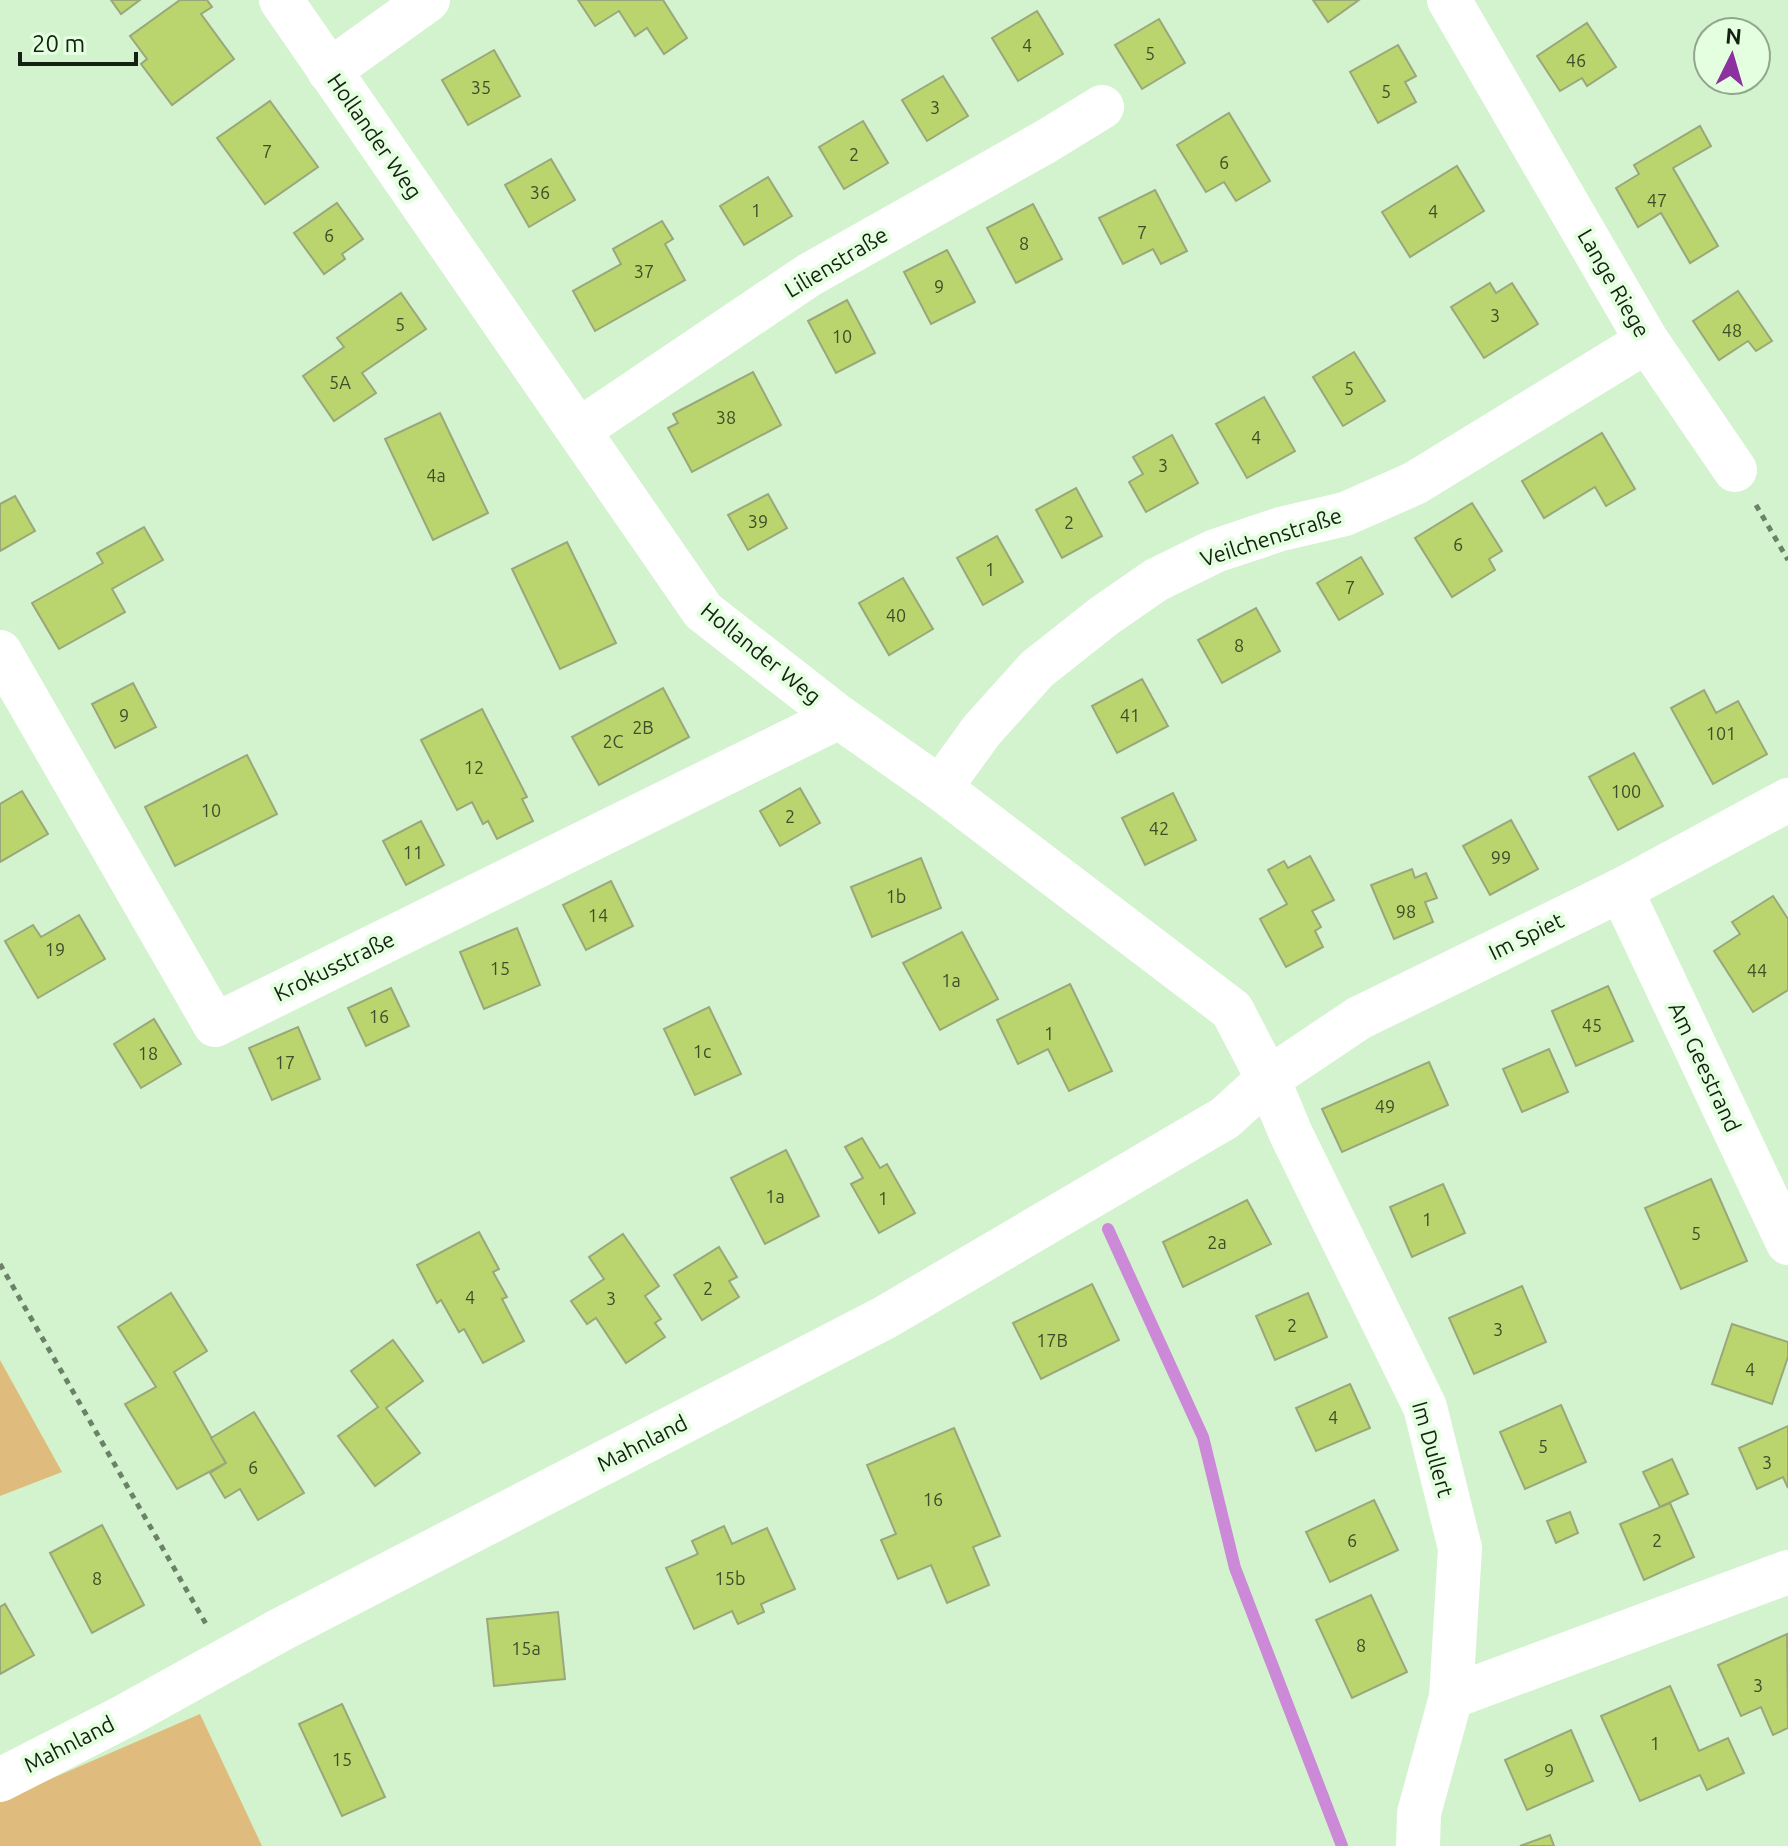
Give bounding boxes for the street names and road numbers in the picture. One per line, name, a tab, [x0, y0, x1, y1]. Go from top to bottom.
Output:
street label: Hollander Weg	[323, 68, 428, 203]
street label: Lilienstraße	[780, 221, 892, 302]
street label: Lange Riege	[1573, 224, 1655, 341]
street label: Veilchenstraße	[1197, 502, 1345, 571]
street label: Hollander Weg	[696, 597, 826, 709]
street label: Im Spiet	[1484, 907, 1568, 964]
street label: Krokusstraße	[269, 926, 398, 1006]
street label: Am Geestrand	[1664, 998, 1746, 1136]
street label: Im Dullert	[1408, 1398, 1459, 1500]
street label: Mahnland	[592, 1409, 691, 1476]
street label: Mahnland	[19, 1710, 118, 1777]

